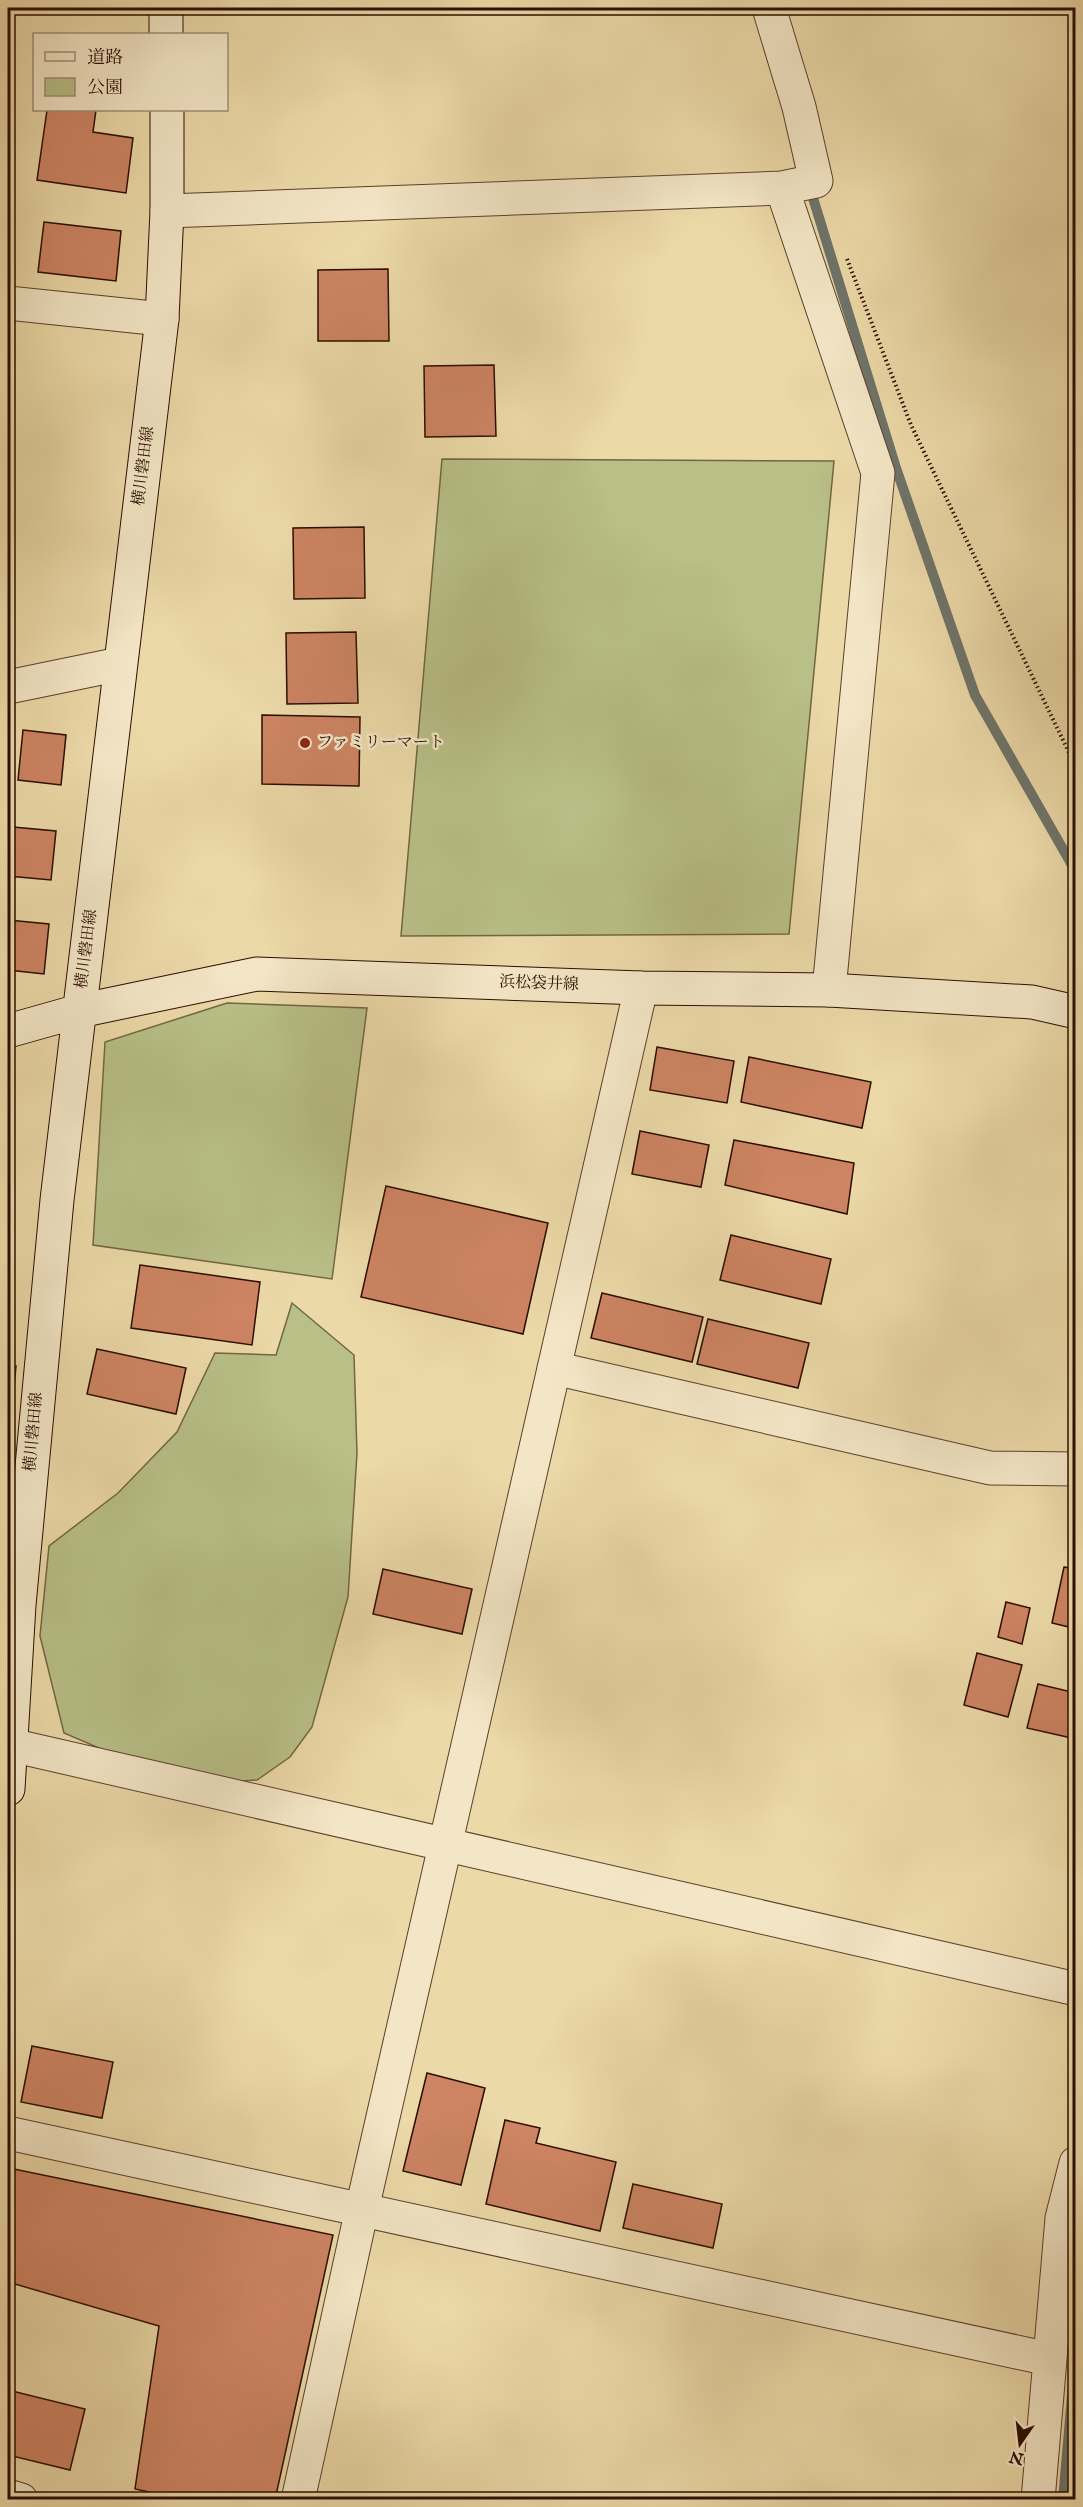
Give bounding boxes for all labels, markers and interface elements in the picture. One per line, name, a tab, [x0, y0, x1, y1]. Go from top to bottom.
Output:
legend	[33, 33, 228, 111]
text: 道路	[87, 47, 123, 70]
text: 公園	[87, 77, 123, 100]
street label: 横川磐田線	[129, 425, 159, 507]
place label: ファミリーマート	[317, 733, 445, 753]
marker: ファミリーマート	[298, 736, 312, 750]
street label: 横川磐田線	[72, 908, 102, 990]
street label: 浜松袋井線	[499, 973, 579, 995]
street label: 横川磐田線	[21, 1391, 47, 1473]
north arrow	[990, 2414, 1050, 2474]
text: N	[1008, 2445, 1027, 2468]

